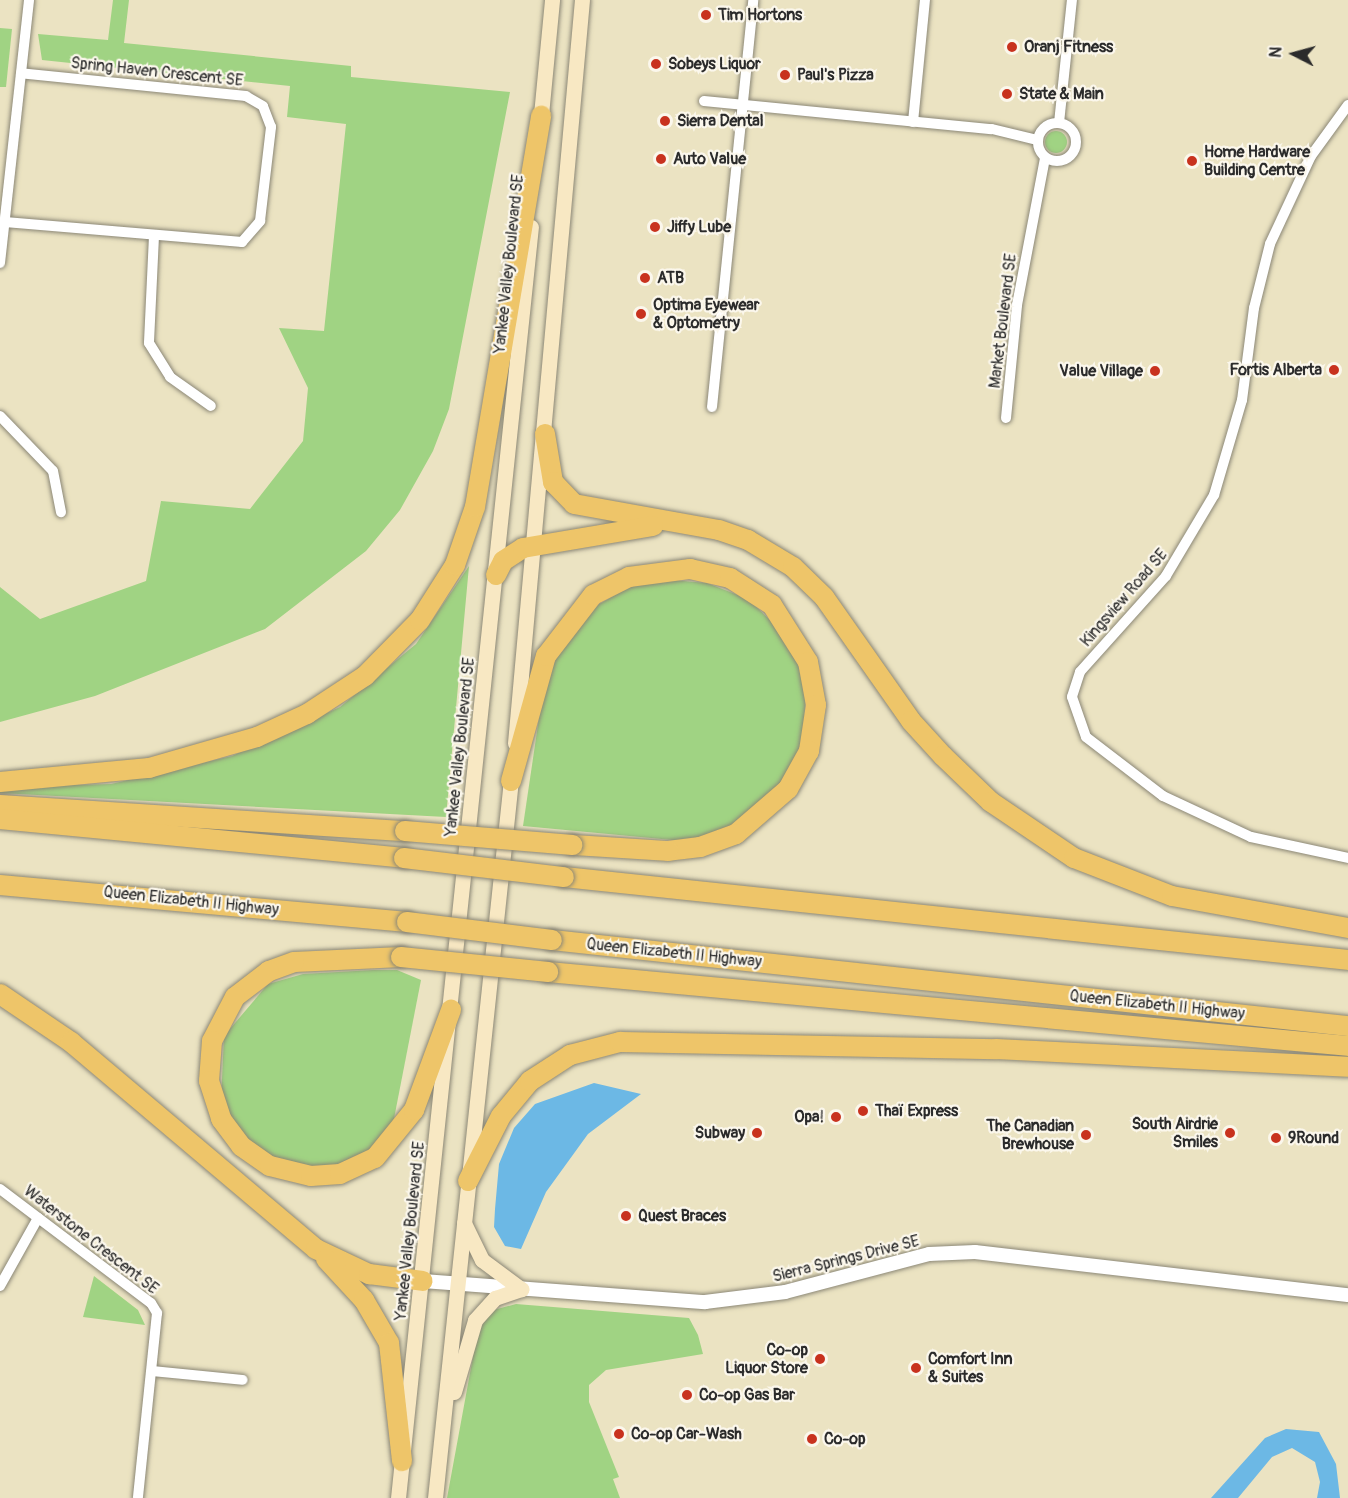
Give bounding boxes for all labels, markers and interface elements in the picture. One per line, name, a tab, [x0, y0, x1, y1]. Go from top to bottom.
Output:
place label: Tim Hortons	[718, 5, 802, 25]
marker: Tim Hortons	[699, 8, 713, 22]
north arrow	[1264, 24, 1324, 84]
place label: Oranj Fitness	[1024, 37, 1113, 57]
marker: Oranj Fitness	[1005, 40, 1019, 54]
text: N	[1266, 46, 1287, 59]
street label: Spring Haven Crescent SE	[70, 53, 244, 91]
place label: Sobeys Liquor	[668, 54, 761, 74]
marker: Sobeys Liquor	[649, 57, 663, 71]
place label: Paul's Pizza	[797, 65, 874, 85]
marker: Paul's Pizza	[778, 68, 792, 82]
place label: State & Main	[1019, 84, 1104, 104]
marker: State & Main	[1000, 87, 1014, 101]
place label: Sierra Dental	[677, 111, 764, 131]
marker: Sierra Dental	[658, 114, 672, 128]
place label: Home Hardware Building Centre	[1204, 142, 1310, 180]
place label: Auto Value	[673, 149, 746, 169]
marker: Auto Value	[654, 152, 668, 166]
marker: Home Hardware Building Centre	[1185, 154, 1199, 168]
street label: Yankee Valley Boulevard SE	[490, 174, 528, 354]
place label: Jiffy Lube	[667, 217, 731, 237]
marker: Jiffy Lube	[648, 220, 662, 234]
street label: Market Boulevard SE	[985, 253, 1021, 389]
place label: ATB	[657, 268, 684, 288]
marker: ATB	[638, 271, 652, 285]
place label: Optima Eyewear & Optometry	[653, 295, 759, 333]
marker: Optima Eyewear & Optometry	[634, 307, 648, 321]
place label: Fortis Alberta	[1229, 360, 1322, 380]
place label: Value Village	[1059, 361, 1143, 381]
marker: Fortis Alberta	[1327, 363, 1341, 377]
marker: Value Village	[1148, 364, 1162, 378]
street label: Kingsview Road SE	[1076, 545, 1172, 651]
street label: Yankee Valley Boulevard SE	[441, 657, 479, 837]
street label: Queen Elizabeth II Highway	[102, 882, 280, 920]
street label: Queen Elizabeth II Highway	[585, 934, 763, 972]
street label: Queen Elizabeth II Highway	[1068, 986, 1246, 1024]
place label: Thaï Express	[875, 1101, 958, 1121]
marker: Thaï Express	[856, 1104, 870, 1118]
place label: Opa!	[794, 1107, 824, 1127]
marker: Opa!	[829, 1110, 843, 1124]
place label: South Airdrie Smiles	[1132, 1114, 1218, 1152]
place label: The Canadian Brewhouse	[986, 1116, 1074, 1154]
place label: Subway	[695, 1123, 745, 1143]
marker: Subway	[750, 1126, 764, 1140]
marker: South Airdrie Smiles	[1223, 1126, 1237, 1140]
marker: The Canadian Brewhouse	[1079, 1128, 1093, 1142]
place label: 9Round	[1288, 1128, 1339, 1148]
marker: 9Round	[1269, 1131, 1283, 1145]
street label: Yankee Valley Boulevard SE	[391, 1141, 429, 1321]
street label: Waterstone Crescent SE	[20, 1181, 162, 1299]
place label: Quest Braces	[638, 1206, 726, 1226]
marker: Quest Braces	[619, 1209, 633, 1223]
street label: Sierra Springs Drive SE	[771, 1231, 921, 1287]
place label: Co-op Liquor Store	[725, 1340, 808, 1378]
place label: Comfort Inn & Suites	[928, 1349, 1013, 1387]
marker: Co-op Liquor Store	[813, 1352, 827, 1366]
marker: Comfort Inn & Suites	[909, 1361, 923, 1375]
place label: Co-op Gas Bar	[699, 1385, 795, 1405]
marker: Co-op Gas Bar	[680, 1388, 694, 1402]
place label: Co-op Car-Wash	[631, 1424, 742, 1444]
marker: Co-op Car-Wash	[612, 1427, 626, 1441]
place label: Co-op	[824, 1429, 866, 1449]
marker: Co-op	[805, 1432, 819, 1446]

